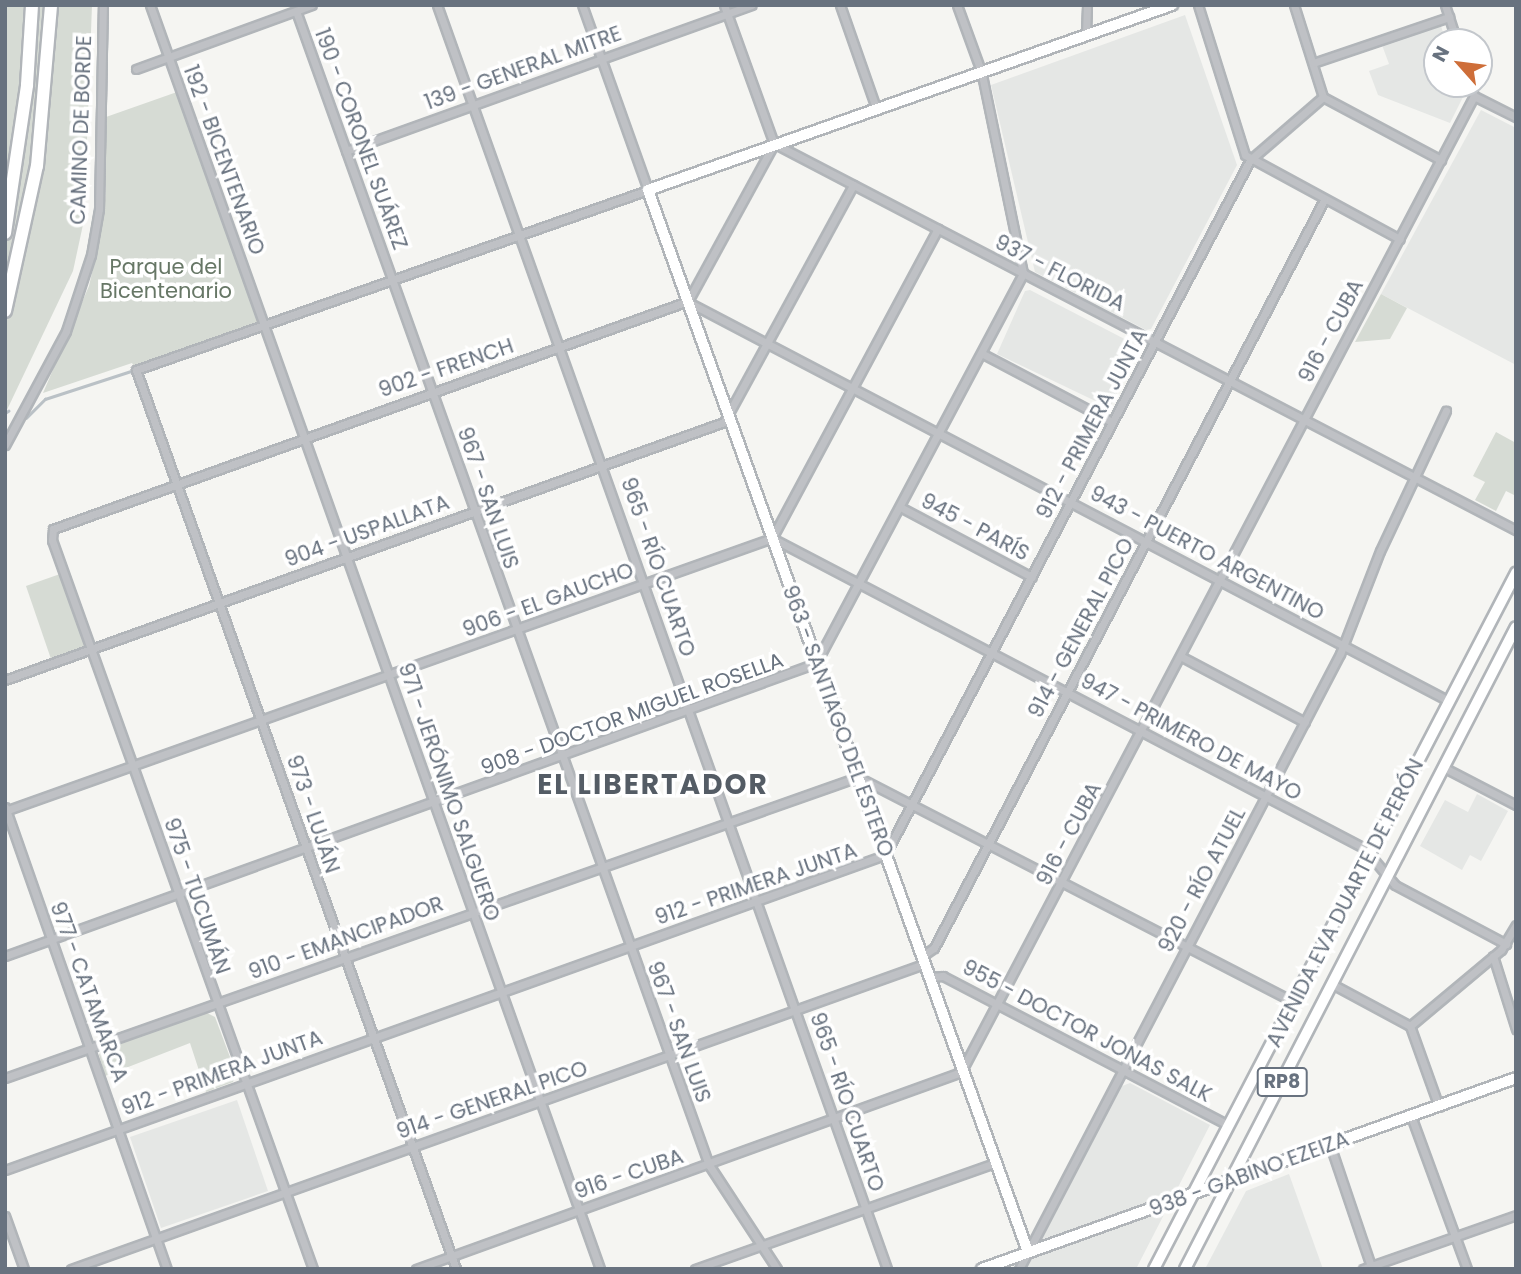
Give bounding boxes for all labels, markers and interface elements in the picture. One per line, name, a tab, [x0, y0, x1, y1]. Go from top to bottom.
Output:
street label: 139 - GENERAL MITRE	[421, 21, 625, 115]
street label: 190 - CORONEL SUÁREZ	[309, 25, 413, 253]
north arrow	[1423, 28, 1493, 98]
street label: CAMINO DE BORDE	[65, 35, 97, 225]
text: N	[1426, 41, 1456, 67]
street label: 192 - BICENTENARIO	[178, 62, 270, 258]
street label: 937 - FLORIDA	[991, 229, 1129, 317]
park label: Parque del Bicentenario	[100, 254, 232, 304]
street label: 916 - CUBA	[1293, 275, 1369, 387]
street label: 912 - PRIMERA JUNTA	[1031, 325, 1153, 523]
street label: 902 - FRENCH	[375, 333, 517, 403]
street label: 967 - SAN LUIS	[452, 424, 524, 572]
street label: 965 - RÍO CUARTO	[616, 474, 700, 660]
street label: 943 - PUERTO ARGENTINO	[1086, 480, 1328, 626]
street label: 945 - PARÍS	[917, 488, 1033, 566]
street label: 904 - USPALLATA	[281, 490, 453, 572]
street label: 914 - GENERAL PICO	[1023, 534, 1139, 722]
street label: 906 - EL GAUCHO	[459, 557, 637, 643]
street label: 963 - SANTIAGO DEL ESTERO	[777, 582, 899, 860]
street label: 908 - DOCTOR MIGUEL ROSELLA	[477, 647, 787, 781]
street label: 971 - JERÓNIMO SALGUERO	[393, 659, 505, 925]
street label: 947 - PRIMERO DE MAYO	[1076, 668, 1306, 806]
street label: 973 - LUJÁN	[281, 752, 345, 876]
street label: AVENIDA EVA DUARTE DE PERÓN	[1261, 755, 1429, 1051]
district label: EL LIBERTADOR	[539, 768, 767, 802]
street label: 916 - CUBA	[1031, 778, 1107, 890]
street label: 920 - RÍO ATUEL	[1153, 803, 1251, 957]
street label: 975 - TUCUMÁN	[158, 815, 236, 977]
street label: 912 - PRIMERA JUNTA	[652, 838, 860, 930]
street label: 910 - EMANCIPADOR	[245, 891, 447, 985]
street label: 977 - CATAMARCA	[45, 898, 133, 1086]
street label: 955 - DOCTOR JONAS SALK	[958, 954, 1216, 1108]
street label: 967 - SAN LUIS	[642, 958, 716, 1106]
street label: 965 - RÍO CUARTO	[805, 1009, 889, 1195]
street label: 912 - PRIMERA JUNTA	[118, 1025, 326, 1121]
street label: 914 - GENERAL PICO	[393, 1055, 591, 1145]
road number: RP8	[1256, 1066, 1308, 1098]
street label: 938 - GABINO EZEIZA	[1146, 1126, 1352, 1222]
street label: 916 - CUBA	[571, 1144, 687, 1204]

